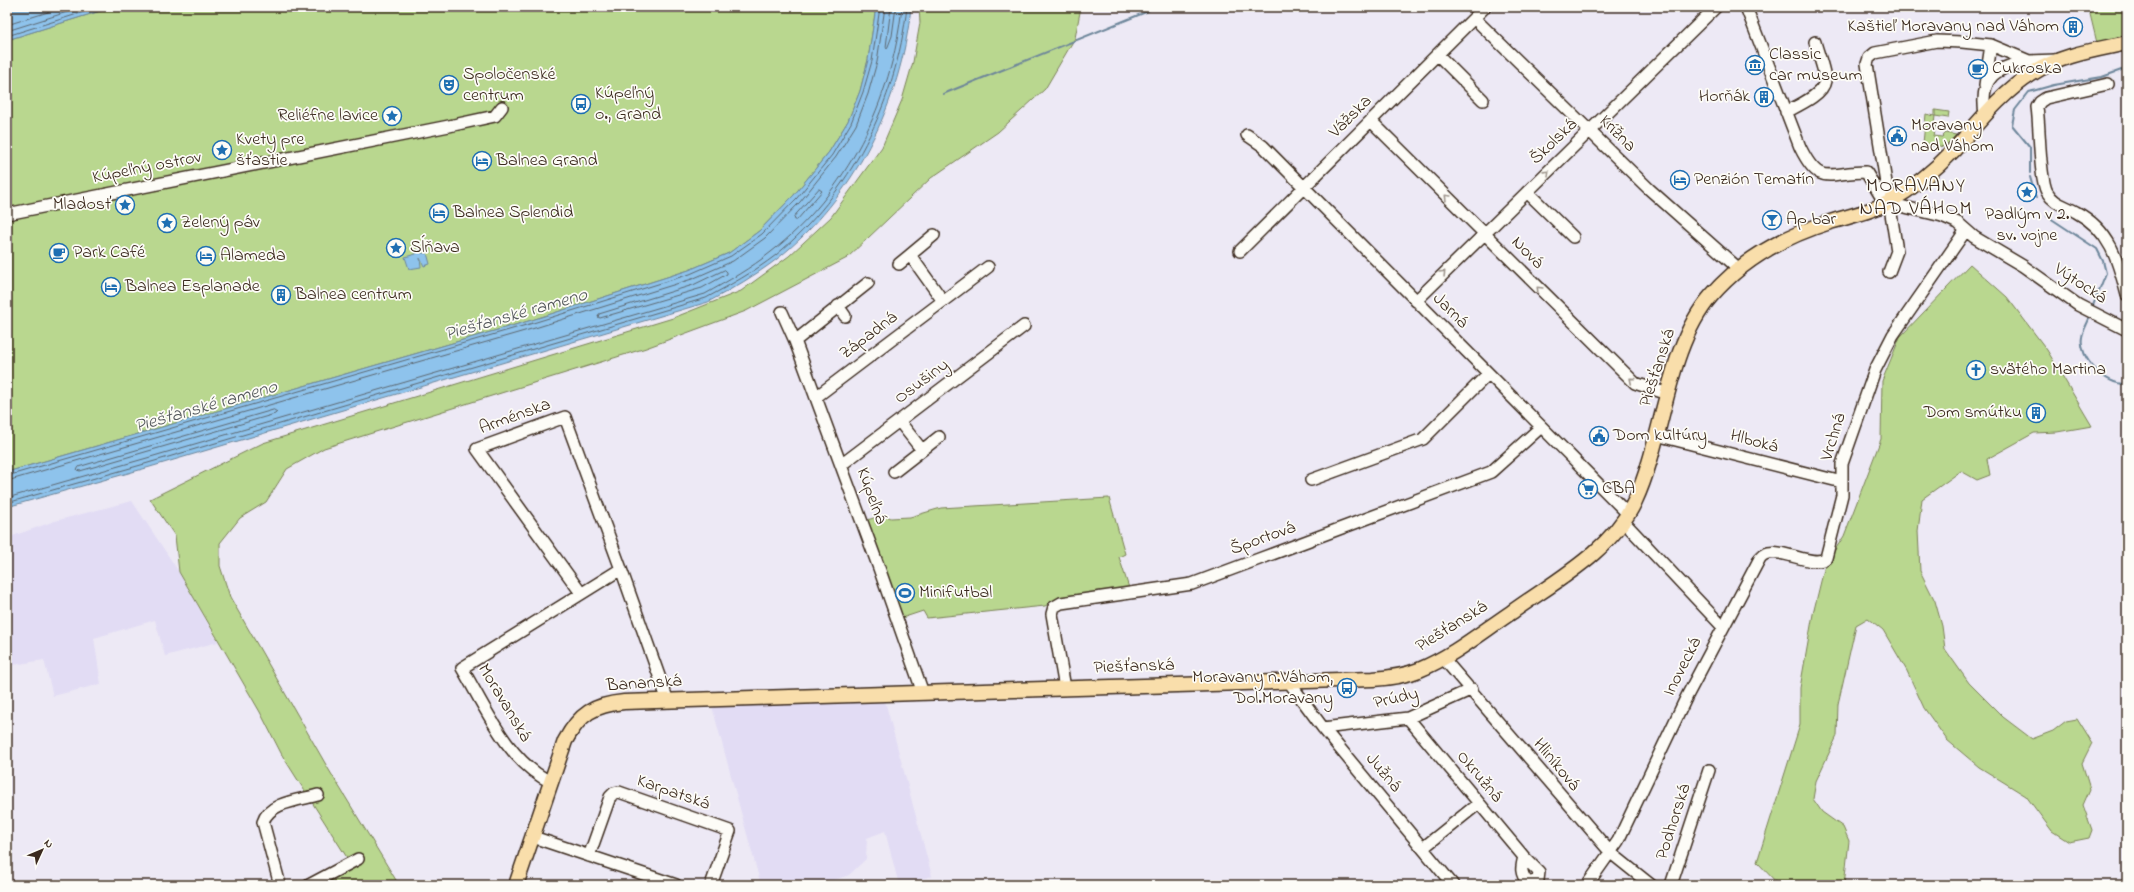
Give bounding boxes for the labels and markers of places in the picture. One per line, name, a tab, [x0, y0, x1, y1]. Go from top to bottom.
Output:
place label: Kaštieľ Moravany nad Váhom	[1848, 14, 2059, 40]
building icon: Kaštieľ Moravany nad Váhom	[2062, 16, 2084, 38]
place label: Classic car museum	[1769, 42, 1862, 89]
museum icon: Classic car museum	[1744, 54, 1766, 76]
place label: Cukroska	[1992, 56, 2062, 82]
cafe icon: Cukroska	[1967, 58, 1989, 80]
place label: Spoločenské centrum	[463, 62, 557, 109]
theatre icon: Spoločenské centrum	[438, 74, 460, 96]
place label: Kúpeľný o., Grand	[595, 81, 661, 128]
place label: Horňák	[1699, 84, 1750, 110]
building icon: Horňák	[1753, 86, 1775, 108]
bus stop icon: Kúpeľný o., Grand	[570, 93, 592, 115]
place label: Reliéfne lavice	[277, 103, 379, 129]
place icon: Reliéfne lavice	[381, 105, 403, 127]
place label: Moravany nad Váhom	[1911, 113, 1994, 160]
public building icon: Moravany nad Váhom	[1886, 125, 1908, 147]
place label: Kvety pre šťastie	[236, 127, 305, 174]
place icon: Kvety pre šťastie	[211, 139, 233, 161]
place label: Balnea Grand	[495, 148, 598, 174]
hotel icon: Balnea Grand	[471, 150, 493, 172]
place label: Penzión Tematín	[1694, 167, 1814, 193]
hotel icon: Penzión Tematín	[1669, 169, 1691, 191]
place icon: Padlým v 2. sv. vojne	[2016, 181, 2038, 203]
place label: Mladosť	[53, 192, 112, 218]
place icon: Mladosť	[114, 194, 136, 216]
place label: Balnea Splendid	[452, 200, 573, 226]
hotel icon: Balnea Splendid	[428, 202, 450, 224]
place label: Padlým v 2. sv. vojne	[1985, 202, 2070, 249]
place label: Ap bar	[1786, 207, 1837, 233]
bar icon: Ap bar	[1761, 209, 1783, 231]
place label: Zelený páv	[181, 210, 260, 236]
place icon: Zelený páv	[156, 212, 178, 234]
place label: Sĺňava	[410, 234, 460, 261]
place icon: Sĺňava	[385, 237, 407, 259]
place label: Park Café	[73, 240, 146, 266]
cafe icon: Park Café	[48, 242, 70, 264]
place label: Alameda	[220, 243, 286, 269]
hotel icon: Alameda	[195, 245, 217, 267]
place label: Balnea Esplanade	[124, 274, 261, 300]
hotel icon: Balnea Esplanade	[100, 276, 122, 298]
place label: Balnea centrum	[294, 282, 412, 308]
building icon: Balnea centrum	[270, 284, 292, 306]
place label: svätého Martina	[1990, 357, 2106, 383]
church icon: svätého Martina	[1965, 359, 1987, 381]
place label: Dom smútku	[1922, 400, 2022, 426]
building icon: Dom smútku	[2025, 402, 2047, 424]
place label: Dom kultúry	[1612, 423, 1707, 449]
public building icon: Dom kultúry	[1588, 425, 1610, 447]
place label: CBA	[1602, 476, 1635, 502]
supermarket icon: CBA	[1577, 478, 1599, 500]
place label: Minifutbal	[919, 580, 992, 606]
sports icon: Minifutbal	[894, 582, 916, 604]
place label: Moravany n.Váhom, Dol.Moravany	[1192, 665, 1333, 712]
bus stop icon: Moravany n.Váhom, Dol.Moravany	[1336, 677, 1358, 699]

